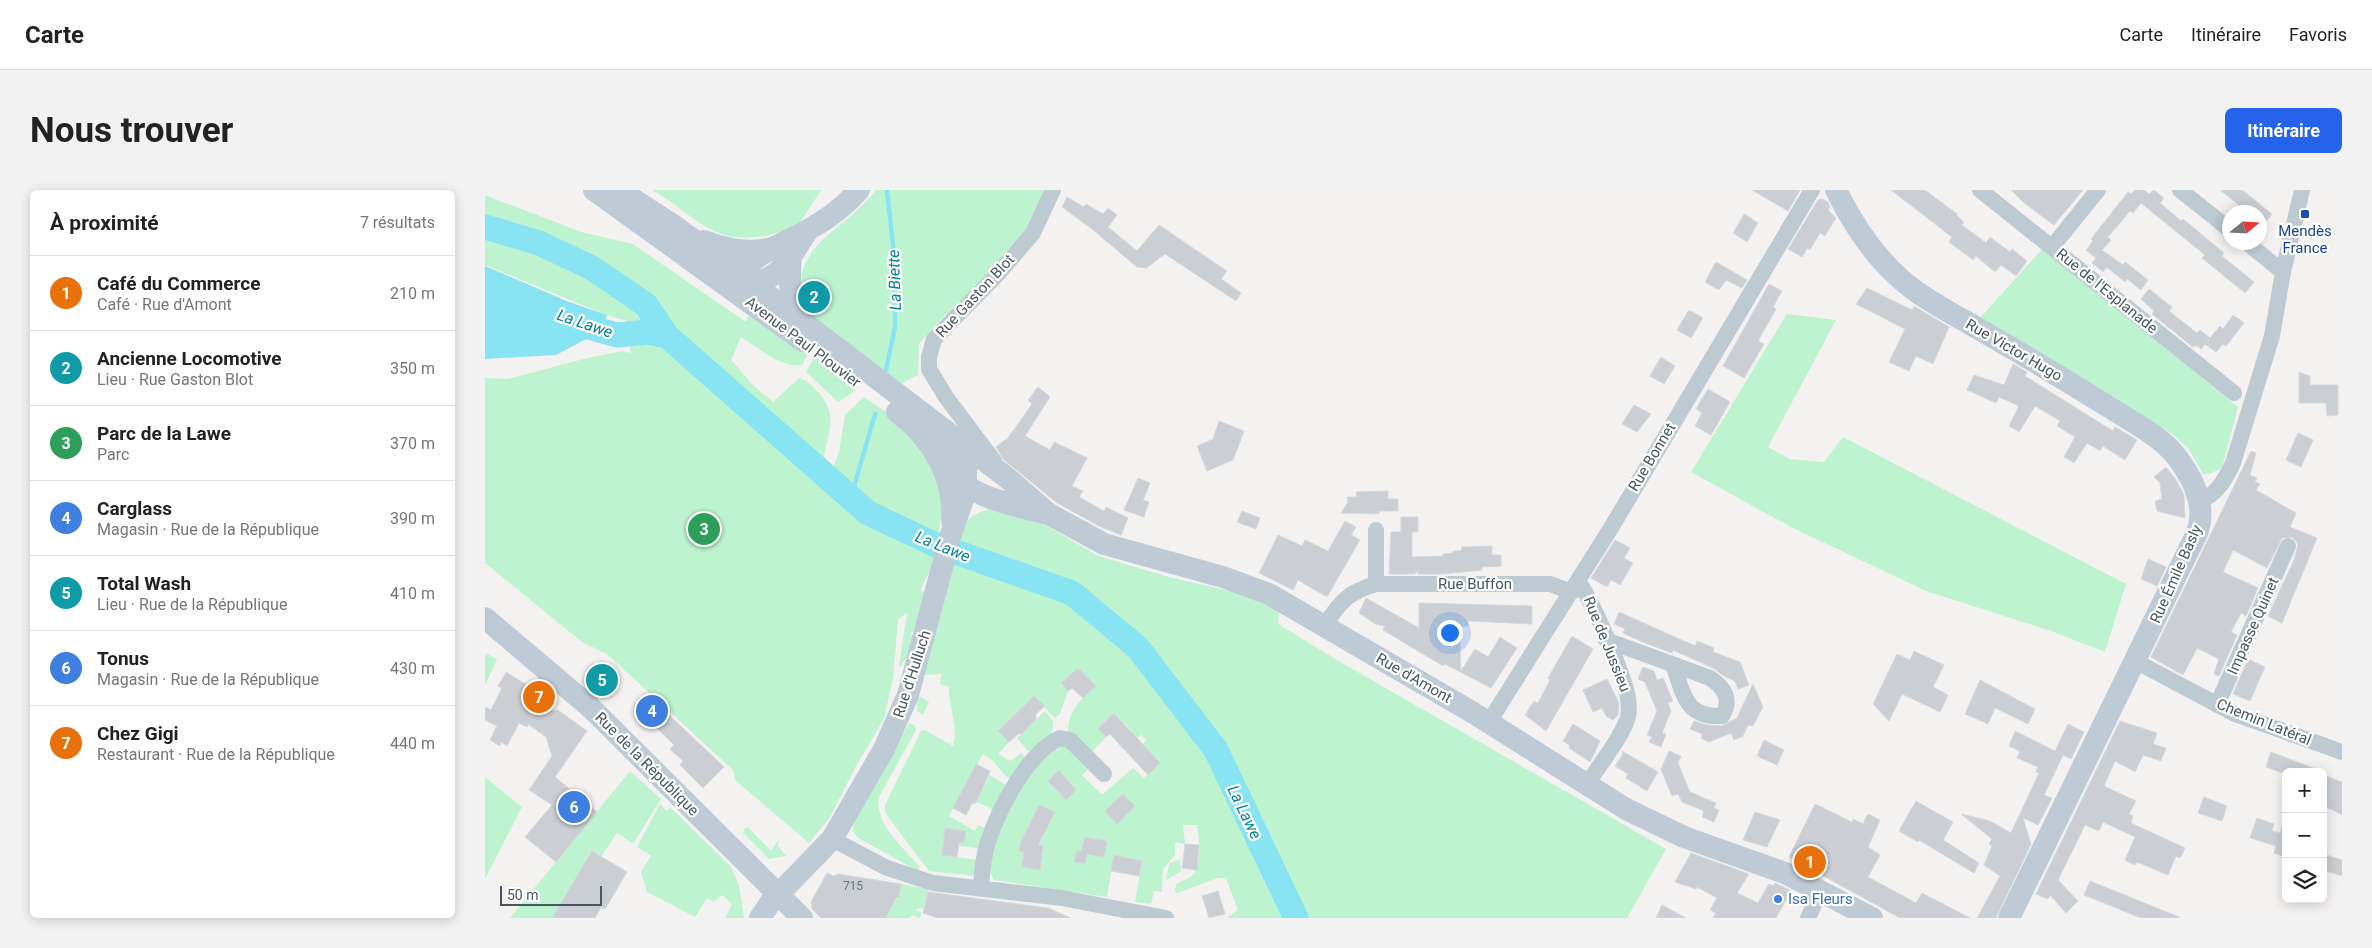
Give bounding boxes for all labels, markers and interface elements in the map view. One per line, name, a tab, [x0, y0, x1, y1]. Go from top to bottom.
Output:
text: Carte	[25, 21, 84, 49]
text: Carte	[2120, 24, 2163, 45]
text: Itinéraire	[2191, 24, 2261, 45]
text: Favoris	[2289, 24, 2347, 45]
button: Itinéraire	[2225, 108, 2342, 153]
text: Nous trouver	[30, 110, 233, 151]
north arrow	[2222, 205, 2267, 250]
marker: Mendès France	[2299, 208, 2311, 220]
text: À proximité	[50, 211, 159, 235]
text: 7 résultats	[360, 213, 435, 232]
place label: Mendès France	[2278, 222, 2332, 257]
street label: Rue de l'Esplanade	[2053, 245, 2161, 337]
water label: La Biette	[884, 249, 905, 311]
street label: Rue Gaston Blot	[932, 251, 1018, 341]
text: Café du Commerce	[97, 272, 261, 295]
pin: 2	[798, 278, 830, 316]
text: 1	[61, 284, 71, 303]
text: 210 m	[390, 284, 435, 303]
street label: Avenue Paul Plouvier	[742, 293, 864, 391]
text: Café · Rue d'Amont	[97, 295, 232, 314]
water label: La Lawe	[555, 305, 615, 342]
street label: Rue Victor Hugo	[1963, 315, 2065, 385]
text: Ancienne Locomotive	[97, 347, 282, 370]
text: 2	[61, 359, 71, 378]
text: 350 m	[390, 359, 435, 378]
text: Lieu · Rue Gaston Blot	[97, 370, 253, 389]
street label: Rue Bonnet	[1625, 419, 1679, 494]
text: Parc de la Lawe	[97, 422, 231, 445]
text: 3	[61, 434, 71, 453]
text: 370 m	[390, 434, 435, 453]
text: Parc	[97, 445, 129, 464]
text: Carglass	[97, 497, 172, 520]
text: 4	[61, 509, 71, 528]
text: 390 m	[390, 509, 435, 528]
pin: 3	[688, 510, 720, 548]
text: Magasin · Rue de la République	[97, 520, 319, 539]
street label: Rue Émile Basly	[2146, 522, 2206, 626]
water label: La Lawe	[913, 527, 973, 566]
text: Total Wash	[97, 572, 191, 595]
street label: Rue Buffon	[1438, 575, 1512, 593]
street label: Impasse Quinet	[2224, 575, 2282, 677]
text: 5	[61, 584, 71, 603]
text: 410 m	[390, 584, 435, 603]
street label: Rue de Jussieu	[1580, 594, 1634, 694]
text: Lieu · Rue de la République	[97, 595, 287, 614]
your location	[1437, 620, 1463, 646]
street label: Rue d'Hulluch	[889, 628, 935, 720]
text: Tonus	[97, 647, 149, 670]
street label: Rue d'Amont	[1373, 649, 1455, 707]
text: 6	[61, 659, 71, 678]
text: 430 m	[390, 659, 435, 678]
pin: 5	[586, 661, 618, 699]
text: Magasin · Rue de la République	[97, 670, 319, 689]
pin: 7	[523, 678, 555, 716]
pin: 4	[636, 692, 668, 730]
street label: Chemin Latéral	[2214, 695, 2314, 749]
street label: Rue de la République	[591, 708, 703, 820]
text: Chez Gigi	[97, 722, 179, 745]
text: 7	[61, 734, 71, 753]
text: 440 m	[390, 734, 435, 753]
text: Restaurant · Rue de la République	[97, 745, 335, 764]
map controls	[2282, 768, 2327, 903]
button: +	[2282, 768, 2327, 813]
water label: La Lawe	[1223, 782, 1266, 842]
pin: 6	[558, 788, 590, 826]
button: −	[2282, 813, 2327, 858]
pin: 1	[1794, 843, 1826, 881]
button: layers	[2282, 858, 2327, 903]
house number: 715	[843, 879, 863, 893]
scale bar	[500, 883, 603, 906]
text: 50 m	[507, 887, 539, 903]
place label: Isa Fleurs	[1788, 890, 1853, 908]
marker: Isa Fleurs	[1772, 893, 1784, 905]

